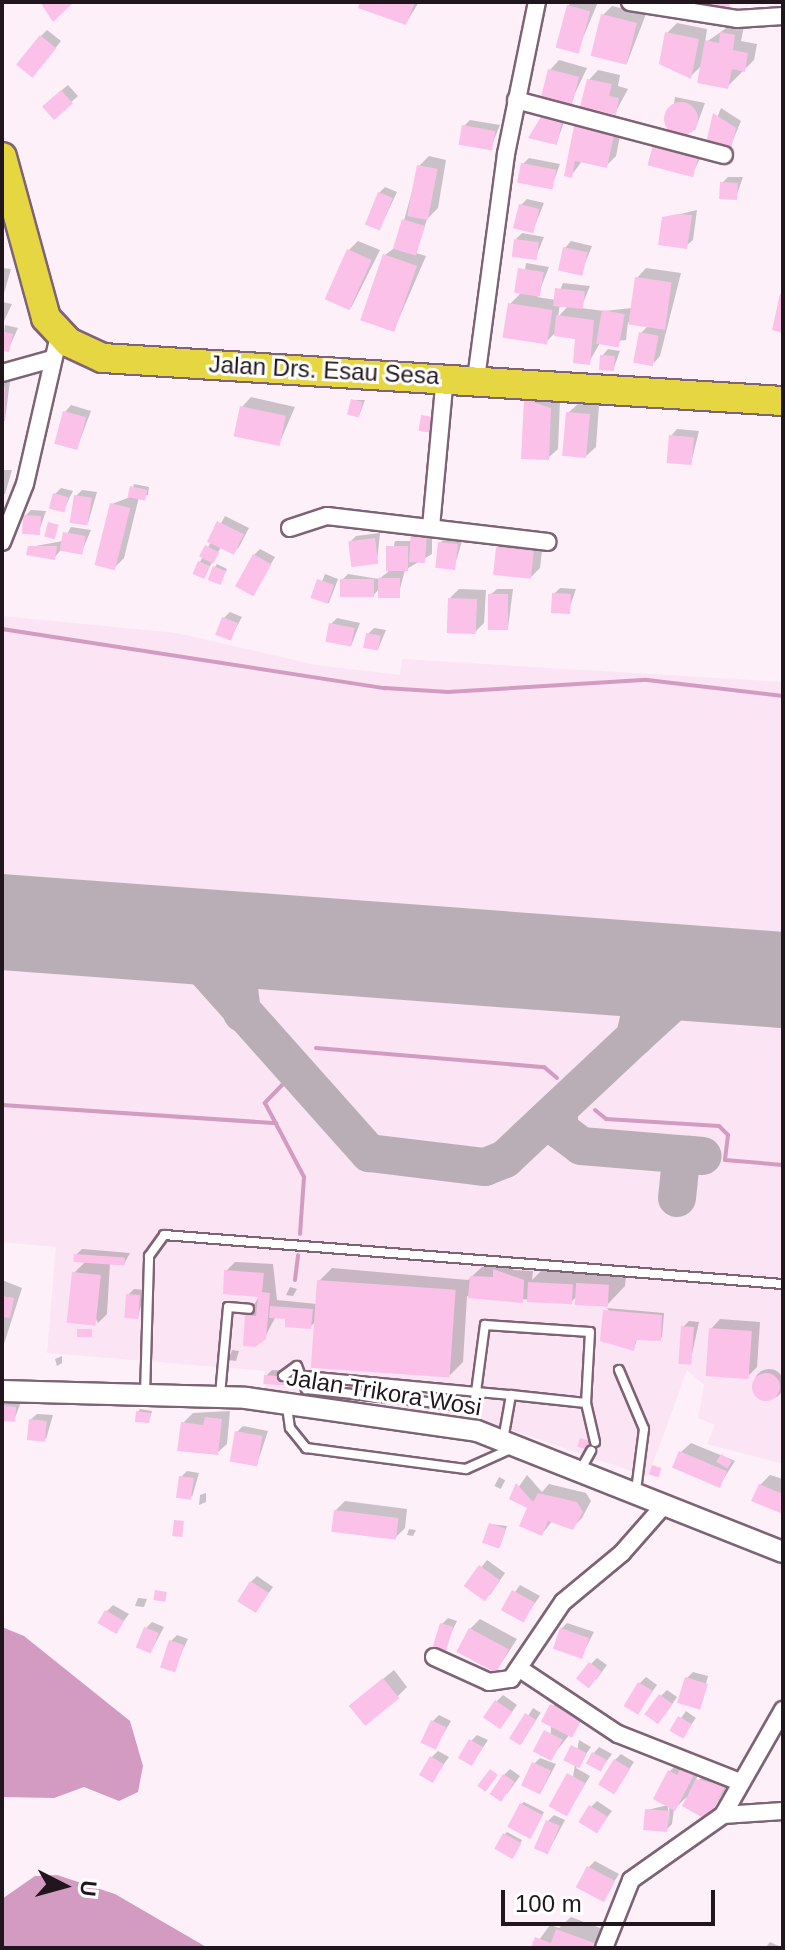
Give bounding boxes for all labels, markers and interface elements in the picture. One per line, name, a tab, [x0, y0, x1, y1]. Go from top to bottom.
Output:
street label: Jalan Drs. Esau Sesa	[208, 350, 440, 390]
street label: Jalan Trikora Wosi	[284, 1362, 484, 1422]
north arrow	[24, 1846, 104, 1926]
scale bar	[505, 1874, 719, 1924]
text: U	[75, 1879, 102, 1898]
text: 100 m	[515, 1890, 582, 1917]

